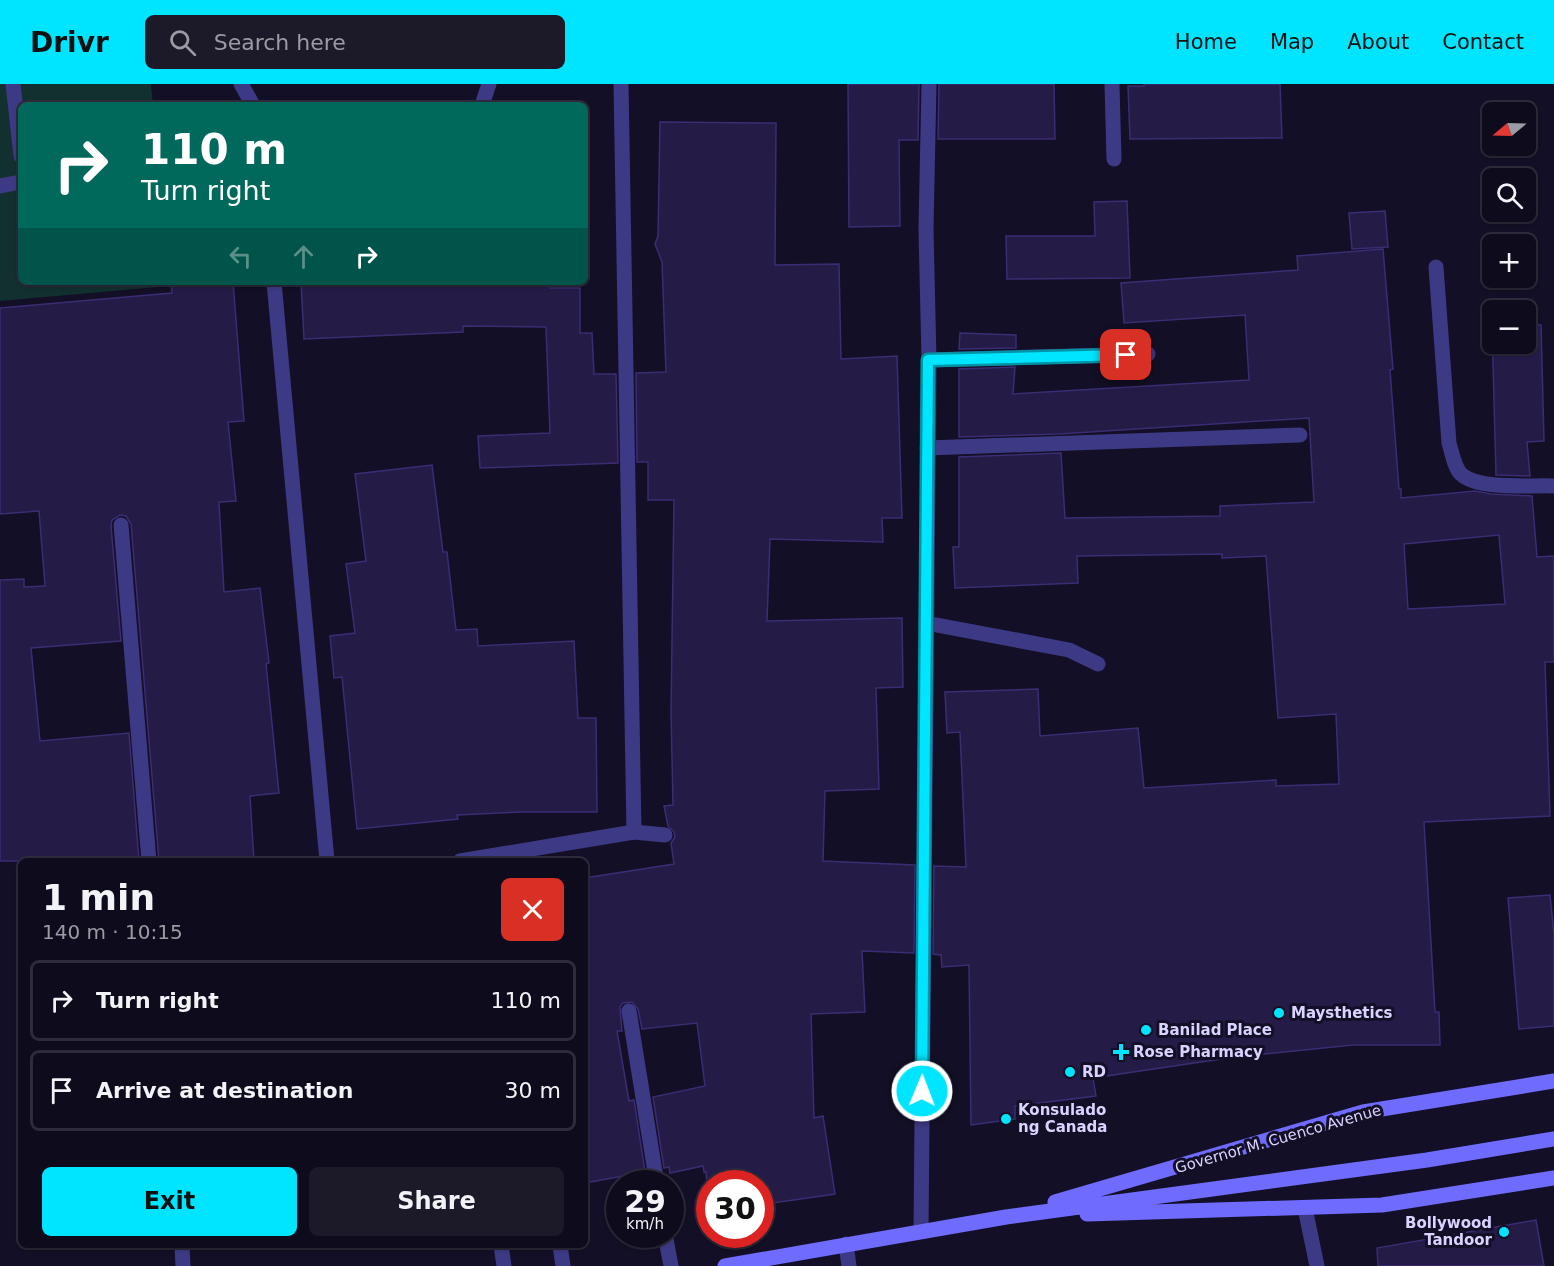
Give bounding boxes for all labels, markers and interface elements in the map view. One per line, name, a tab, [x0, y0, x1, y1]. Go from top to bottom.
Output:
search box	[145, 15, 565, 69]
text: Drivr	[30, 26, 109, 59]
icon: search	[166, 26, 199, 59]
text: Search here	[214, 30, 346, 55]
text: Home	[1175, 30, 1237, 54]
text: Map	[1270, 30, 1314, 54]
text: About	[1347, 30, 1409, 54]
text: Contact	[1442, 30, 1524, 54]
north arrow	[1482, 102, 1536, 156]
map controls	[1482, 102, 1536, 354]
text: 110 m	[141, 125, 287, 174]
icon: right	[42, 126, 120, 204]
button: search	[1482, 168, 1536, 222]
text: Turn right	[141, 175, 270, 206]
button: +	[1482, 234, 1536, 288]
icon: left	[224, 240, 257, 273]
icon: ahead	[287, 240, 320, 273]
icon: right	[350, 240, 383, 273]
button: −	[1482, 300, 1536, 354]
pin	[1100, 329, 1151, 380]
icon: arrive	[1109, 338, 1142, 371]
text: 1 min	[42, 877, 155, 918]
button: close	[501, 878, 564, 941]
text: 140 m · 10:15	[42, 920, 183, 944]
icon: right	[45, 984, 78, 1017]
text: Turn right	[96, 988, 219, 1013]
text: 110 m	[491, 988, 561, 1013]
place label: Maysthetics	[1291, 1004, 1393, 1022]
marker: Maysthetics	[1272, 1006, 1286, 1020]
place label: Banilad Place	[1158, 1021, 1272, 1039]
marker: Banilad Place	[1139, 1023, 1153, 1037]
place label: Rose Pharmacy	[1133, 1043, 1263, 1061]
marker: Rose Pharmacy	[1114, 1045, 1128, 1059]
position arrow	[890, 1059, 954, 1123]
place label: RD	[1082, 1063, 1106, 1081]
marker: RD	[1063, 1065, 1077, 1079]
icon: arrive	[45, 1074, 78, 1107]
text: Arrive at destination	[96, 1078, 353, 1103]
text: 30 m	[505, 1078, 561, 1103]
place label: Konsulado ng Canada	[1018, 1101, 1107, 1136]
street label: Governor M. Cuenco Avenue	[1173, 1101, 1383, 1177]
marker: Konsulado ng Canada	[999, 1112, 1013, 1126]
button: Exit	[42, 1167, 297, 1236]
button: Share	[309, 1167, 564, 1236]
speed limit sign: 30	[696, 1170, 774, 1248]
text: 29	[624, 1184, 666, 1219]
place label: Bollywood Tandoor	[1405, 1214, 1493, 1249]
text: km/h	[626, 1215, 664, 1233]
marker: Bollywood Tandoor	[1497, 1225, 1511, 1239]

